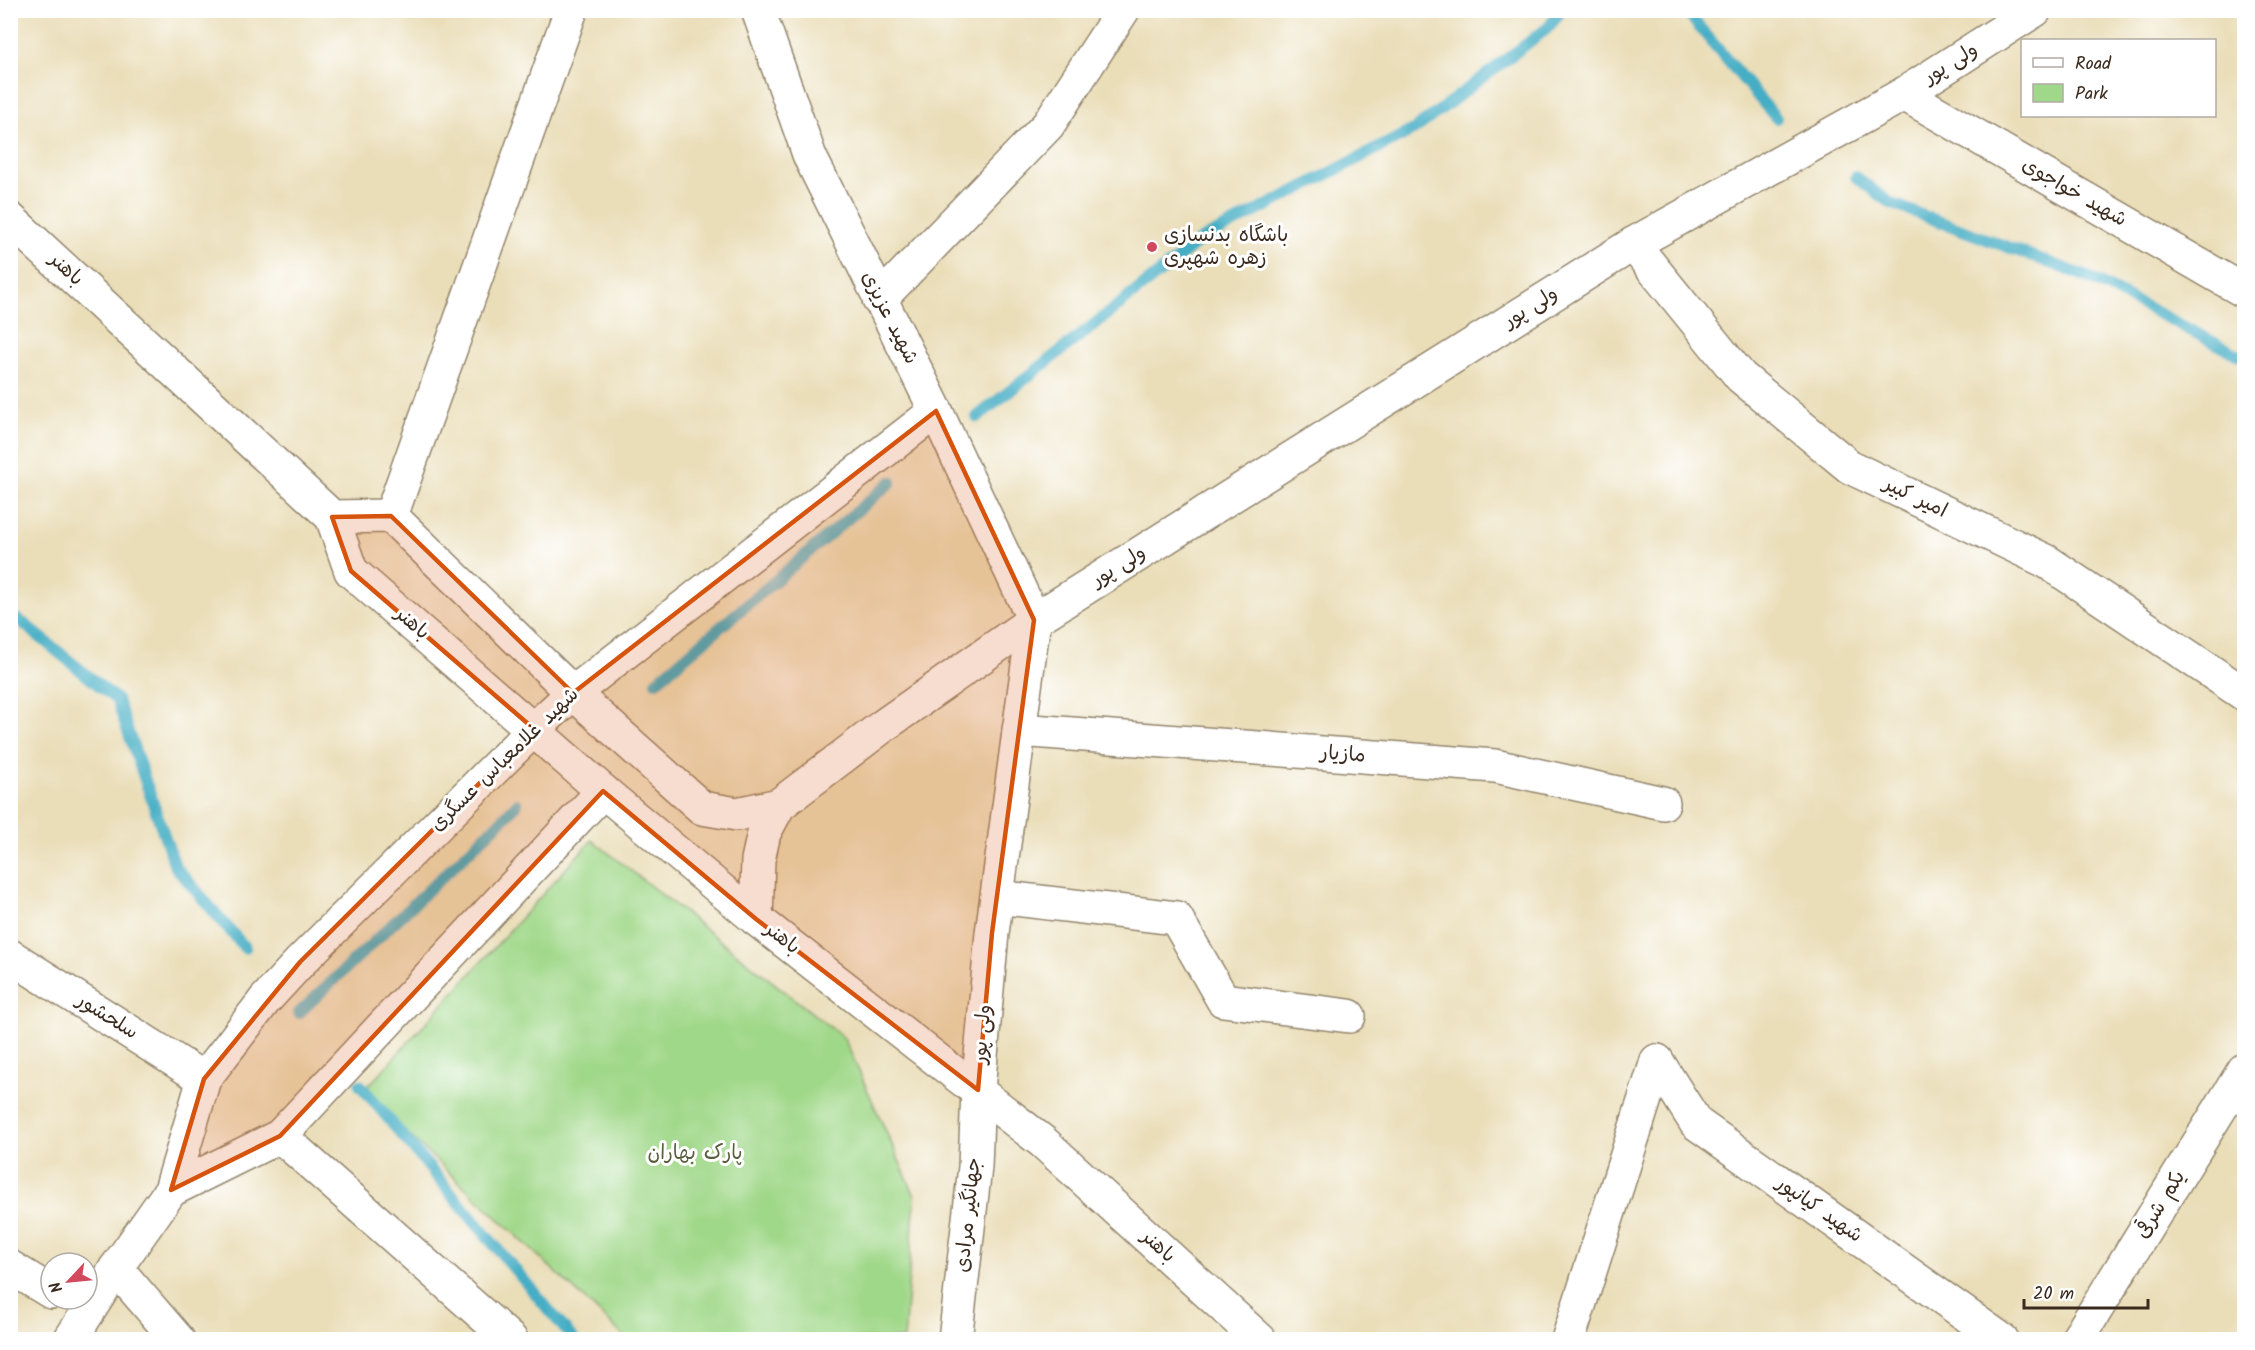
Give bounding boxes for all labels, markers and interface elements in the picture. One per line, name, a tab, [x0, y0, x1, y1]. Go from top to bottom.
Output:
street label: ولی پور	[1916, 35, 1985, 94]
legend	[2021, 39, 2216, 117]
text: Road	[2075, 50, 2112, 79]
text: Park	[2075, 80, 2108, 109]
street label: شهید خواجوی	[2015, 150, 2133, 236]
place label: باشگاه بدنسازی زهره شهپری	[1164, 220, 1288, 275]
marker: باشگاه بدنسازی زهره شهپری	[1145, 240, 1159, 254]
street label: باهنر	[40, 244, 91, 295]
street label: شهید عزیزی	[852, 266, 926, 370]
street label: ولی پور	[1496, 279, 1565, 338]
street label: امیر کبیر	[1876, 468, 1953, 527]
street label: ولی پور	[1084, 538, 1153, 597]
street label: باهنر	[386, 598, 437, 648]
street label: شهید غلامعباس عسگری	[423, 680, 587, 840]
street label: مازیار	[1317, 737, 1367, 773]
street label: باهنر	[756, 914, 807, 963]
street label: سلحشور	[68, 984, 144, 1049]
street label: ولی پور	[964, 1003, 1002, 1067]
park label: پارک بهاران	[647, 1138, 743, 1170]
street label: جهانگیر مرادی	[947, 1156, 991, 1274]
street label: یکم شرقی	[2127, 1164, 2195, 1246]
street label: شهید کیانپور	[1767, 1167, 1869, 1252]
street label: باهنر	[1132, 1221, 1183, 1271]
north arrow	[39, 1251, 99, 1311]
scale bar	[2024, 1272, 2148, 1310]
text: N	[43, 1277, 70, 1297]
text: 20 m	[2033, 1280, 2074, 1309]

